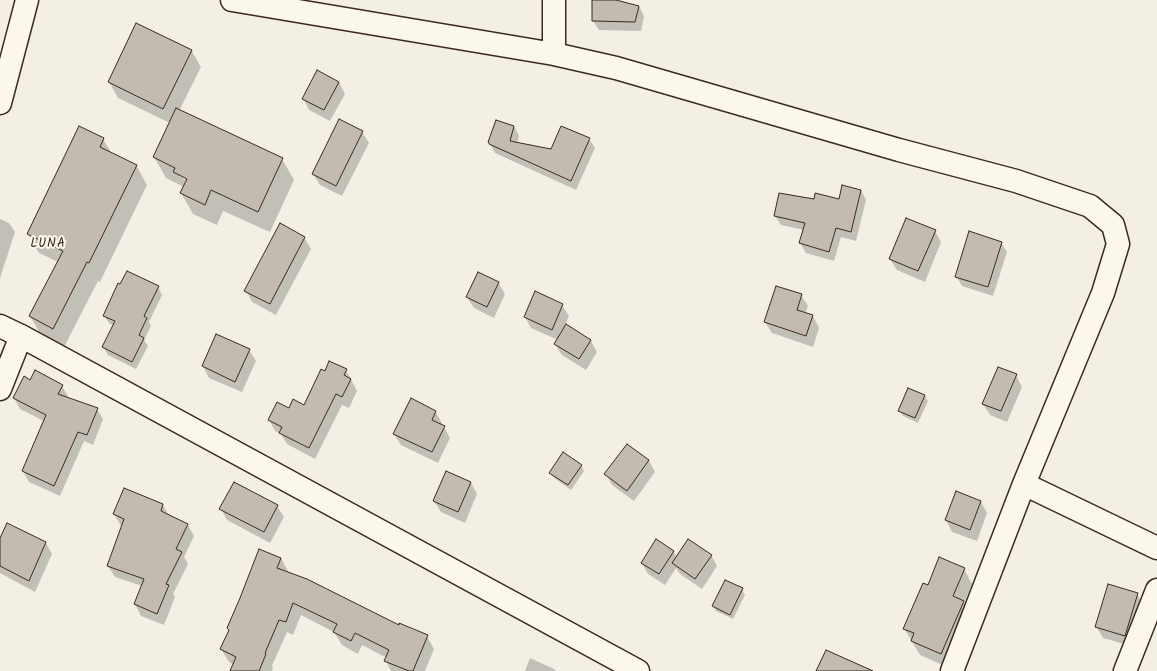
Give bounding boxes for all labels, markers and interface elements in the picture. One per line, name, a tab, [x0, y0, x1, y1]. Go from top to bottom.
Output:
district label: LUNA	[30, 237, 66, 253]

